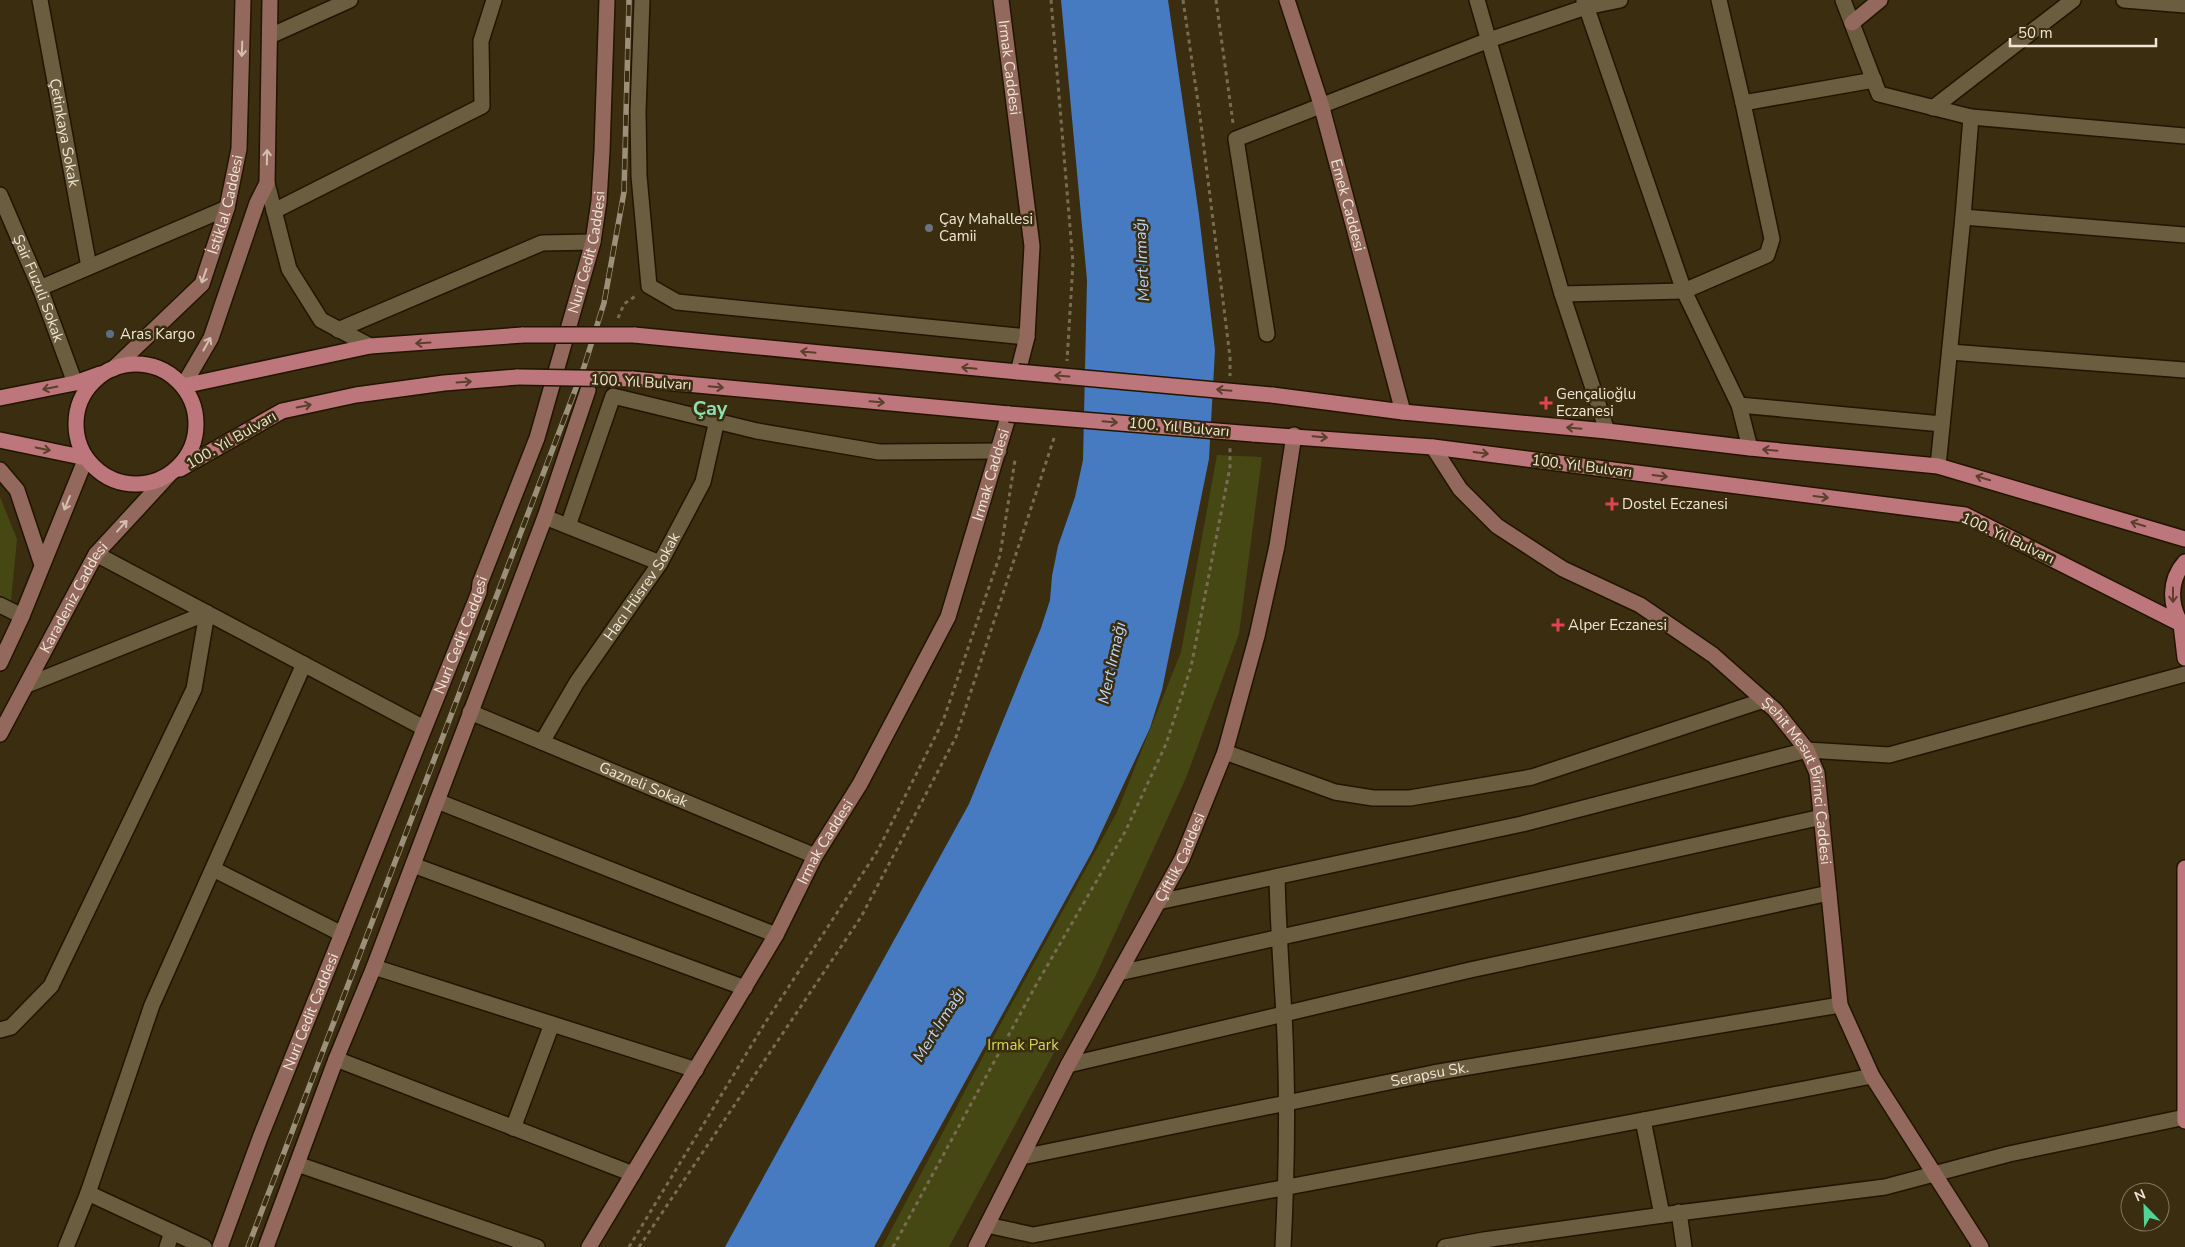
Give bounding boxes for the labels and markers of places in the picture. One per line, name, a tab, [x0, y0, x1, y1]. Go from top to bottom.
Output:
place label: Çay Mahallesi Camii	[939, 209, 1033, 246]
marker: Çay Mahallesi Camii	[923, 222, 935, 234]
place label: Aras Kargo	[120, 324, 195, 344]
marker: Aras Kargo	[104, 328, 116, 340]
place label: Gençalioğlu Eczanesi	[1556, 384, 1636, 421]
marker: Gençalioğlu Eczanesi	[1540, 397, 1552, 409]
place label: Dostel Eczanesi	[1622, 494, 1728, 514]
marker: Dostel Eczanesi	[1606, 498, 1618, 510]
place label: Alper Eczanesi	[1568, 615, 1667, 635]
marker: Alper Eczanesi	[1552, 619, 1564, 631]

